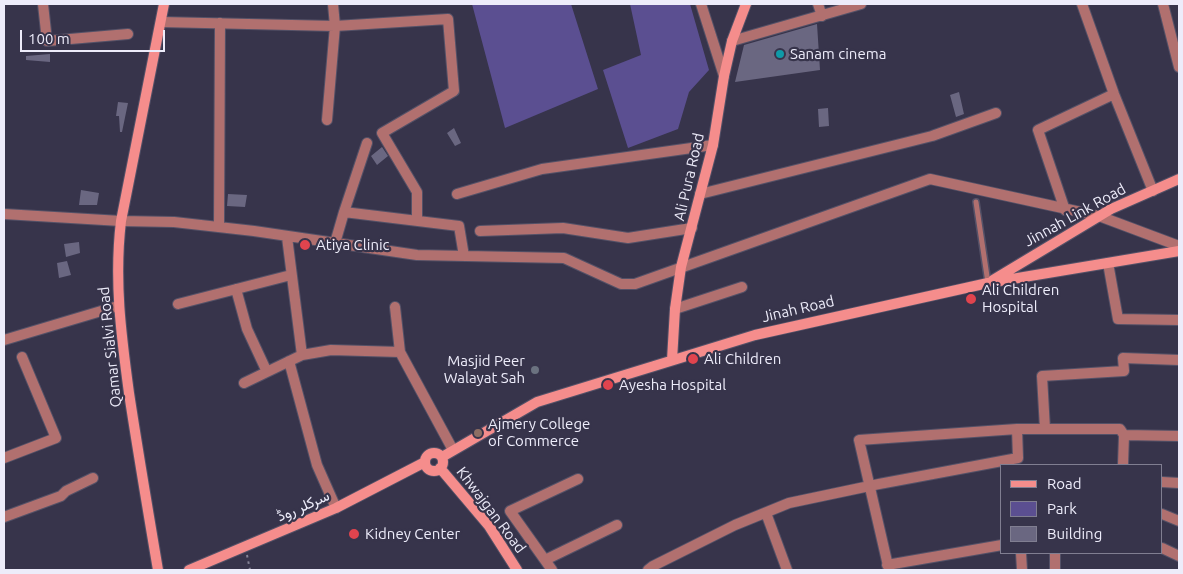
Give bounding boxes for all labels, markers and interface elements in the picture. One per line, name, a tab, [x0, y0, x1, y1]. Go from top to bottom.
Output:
scale bar	[22, 20, 168, 52]
text: 100 m	[28, 30, 70, 47]
place label: Sanam cinema	[790, 45, 886, 63]
marker: Sanam cinema	[774, 48, 786, 60]
street label: Ali Pura Road	[670, 131, 708, 223]
street label: Jinnah Link Road	[1021, 180, 1129, 250]
place label: Atiya Clinic	[316, 236, 390, 254]
marker: Atiya Clinic	[298, 238, 312, 252]
place label: Ali Children Hospital	[982, 281, 1059, 316]
street label: Qamar Sialvi Road	[95, 286, 125, 408]
street label: Jinah Road	[760, 292, 836, 326]
marker: Ali Children Hospital	[964, 292, 978, 306]
place label: Ali Children	[704, 350, 781, 368]
place label: Masjid Peer Walayat Sah	[444, 352, 525, 387]
marker: Ali Children	[686, 352, 700, 366]
marker: Masjid Peer Walayat Sah	[529, 364, 541, 376]
place label: Ayesha Hospital	[619, 376, 726, 394]
marker: Ayesha Hospital	[601, 378, 615, 392]
place label: Ajmery College of Commerce	[488, 415, 590, 450]
marker: Ajmery College of Commerce	[472, 427, 484, 439]
street label: Khwajgan Road	[453, 463, 529, 557]
legend	[1000, 464, 1163, 554]
text: Road	[1047, 475, 1082, 492]
street label: سرکلر روڈ	[274, 486, 332, 526]
text: Park	[1047, 500, 1077, 517]
place label: Kidney Center	[365, 525, 460, 543]
text: Building	[1047, 525, 1102, 542]
marker: Kidney Center	[347, 527, 361, 541]

